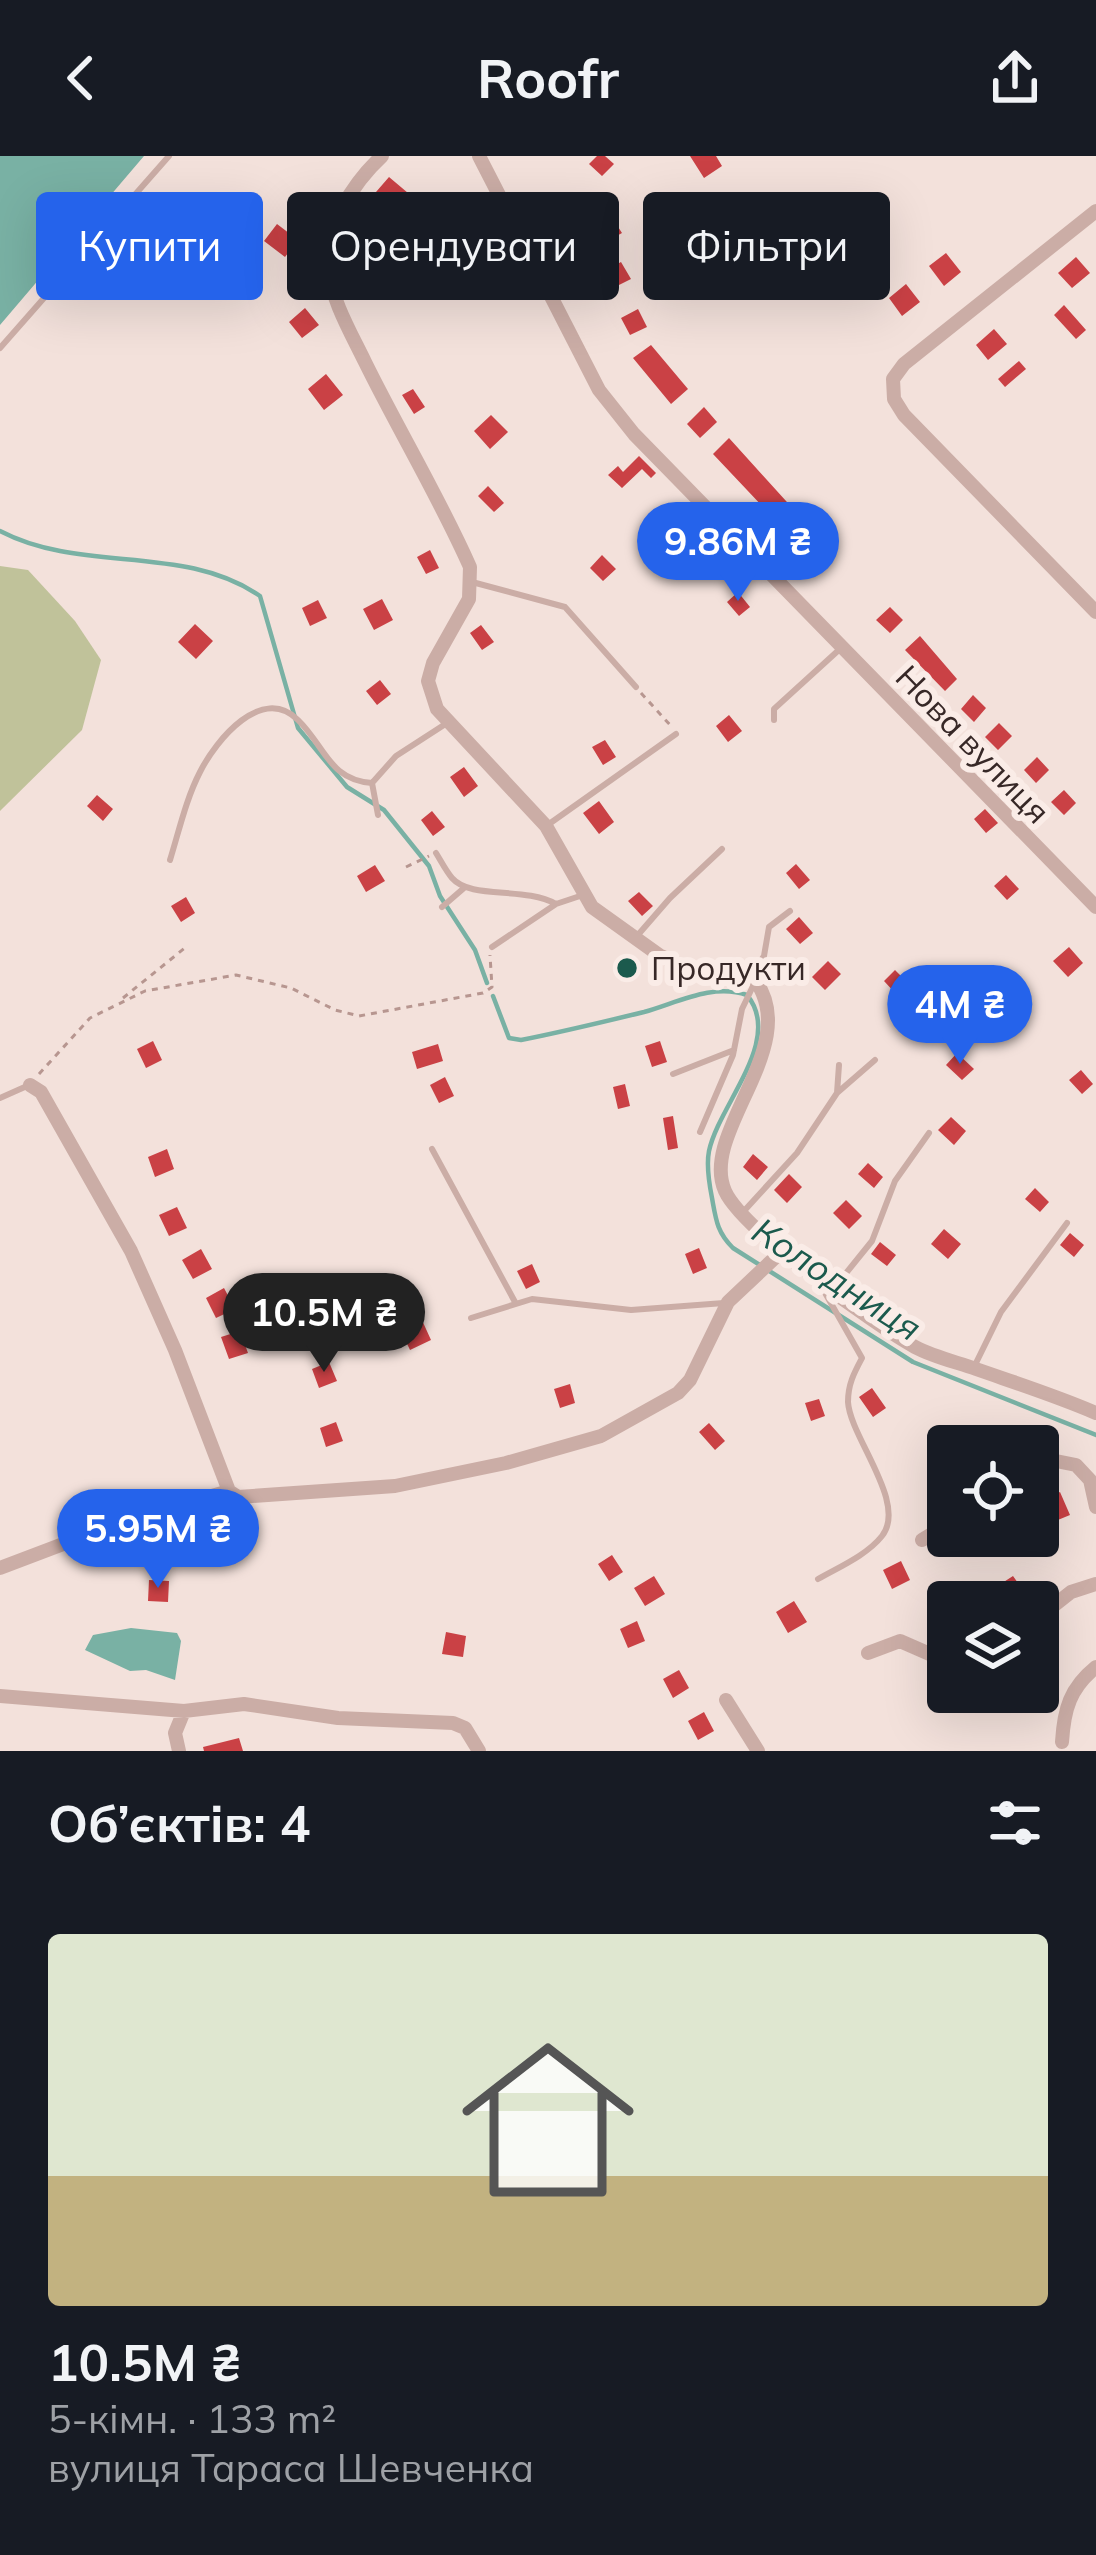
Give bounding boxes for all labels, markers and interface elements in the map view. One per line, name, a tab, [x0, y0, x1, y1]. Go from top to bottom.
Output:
text: Roofr	[477, 44, 619, 112]
icon: back	[48, 45, 114, 111]
icon: share	[982, 45, 1048, 111]
chip: Купити	[36, 192, 263, 300]
chip: Орендувати	[287, 192, 619, 300]
chip: Фільтри	[643, 192, 890, 300]
pin: 9.86M ₴	[627, 502, 849, 604]
text: 9.86M ₴	[664, 516, 812, 565]
street label: Нова вулиця	[888, 656, 1059, 831]
place label: Продукти	[651, 947, 806, 988]
marker: Продукти	[614, 955, 640, 981]
pin: 4M ₴	[889, 965, 1031, 1067]
text: 4M ₴	[914, 979, 1006, 1028]
water label: Колодниця	[744, 1207, 930, 1350]
pin: 10.5M ₴	[213, 1273, 435, 1375]
text: 10.5M ₴	[250, 1287, 398, 1336]
map controls	[927, 1425, 1059, 1713]
button: locate	[927, 1425, 1059, 1557]
pin: 5.95M ₴	[47, 1489, 269, 1591]
text: 5.95M ₴	[84, 1503, 232, 1552]
button: layers	[927, 1581, 1059, 1713]
icon: filters	[982, 1790, 1048, 1856]
text: Об’єктів: 4	[48, 1791, 310, 1855]
icon: home	[440, 2012, 656, 2228]
text: 10.5M ₴	[48, 2330, 241, 2394]
text: 5-кімн. · 133 m²	[48, 2394, 336, 2443]
text: вулиця Тараса Шевченка	[48, 2443, 534, 2492]

